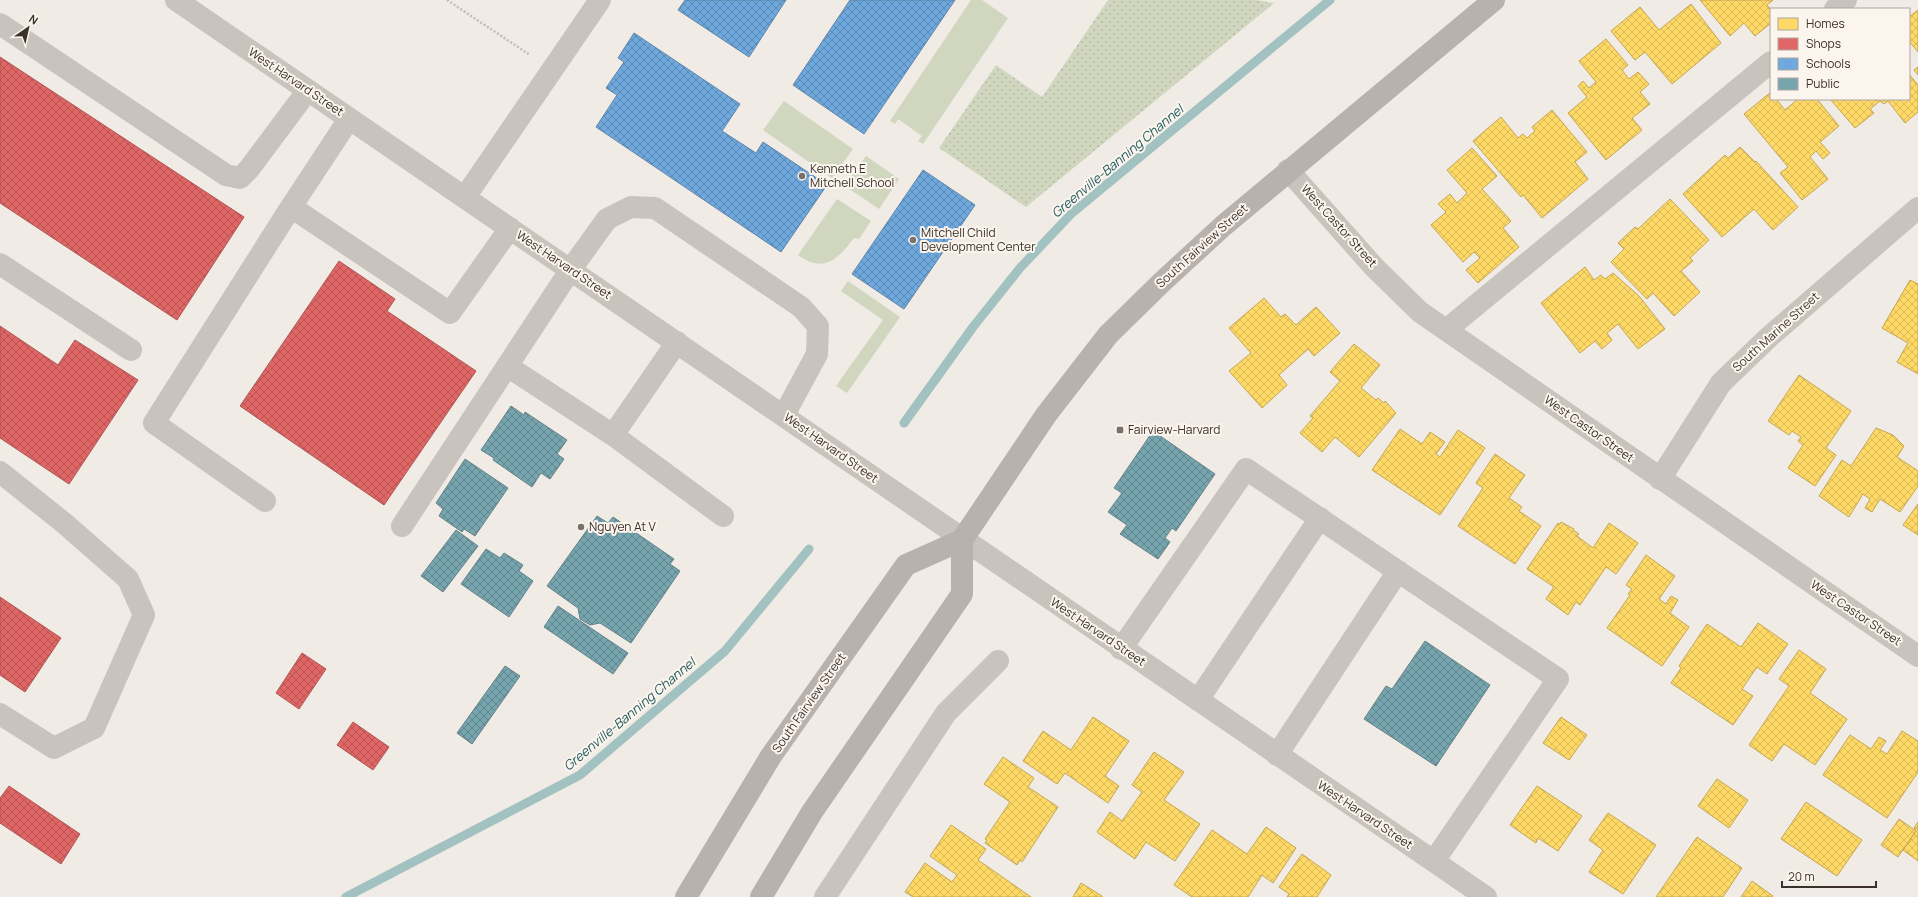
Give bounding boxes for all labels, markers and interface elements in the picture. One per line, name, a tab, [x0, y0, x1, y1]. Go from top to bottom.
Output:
north arrow	[8, 8, 48, 48]
legend	[1770, 8, 1910, 100]
text: N	[26, 11, 41, 28]
text: Homes	[1806, 15, 1845, 32]
text: Shops	[1806, 35, 1841, 52]
street label: West Harvard Street	[245, 43, 347, 120]
text: Schools	[1806, 55, 1850, 72]
text: Public	[1806, 75, 1840, 92]
water label: Greenville-Banning Channel	[1047, 99, 1188, 222]
place label: Kenneth E Mitchell School	[810, 160, 894, 191]
marker: Kenneth E Mitchell School	[797, 171, 807, 181]
street label: West Castor Street	[1298, 181, 1381, 271]
street label: South Fairview Street	[1152, 200, 1251, 291]
place label: Mitchell Child Development Center	[921, 224, 1036, 255]
street label: West Harvard Street	[513, 226, 615, 303]
marker: Mitchell Child Development Center	[908, 235, 918, 245]
street label: South Marine Street	[1729, 288, 1823, 375]
street label: West Castor Street	[1541, 391, 1638, 466]
street label: West Harvard Street	[781, 409, 882, 487]
place label: Fairview-Harvard	[1128, 421, 1220, 438]
marker: Fairview-Harvard	[1115, 425, 1125, 435]
place label: Nguyen At V	[589, 518, 656, 535]
marker: Nguyen At V	[576, 522, 586, 532]
street label: West Castor Street	[1807, 576, 1905, 649]
street label: West Harvard Street	[1047, 593, 1149, 670]
street label: South Fairview Street	[768, 649, 850, 756]
water label: Greenville-Banning Channel	[559, 652, 700, 775]
street label: West Harvard Street	[1314, 776, 1416, 853]
scale bar	[1782, 863, 1876, 889]
text: 20 m	[1788, 868, 1815, 885]

